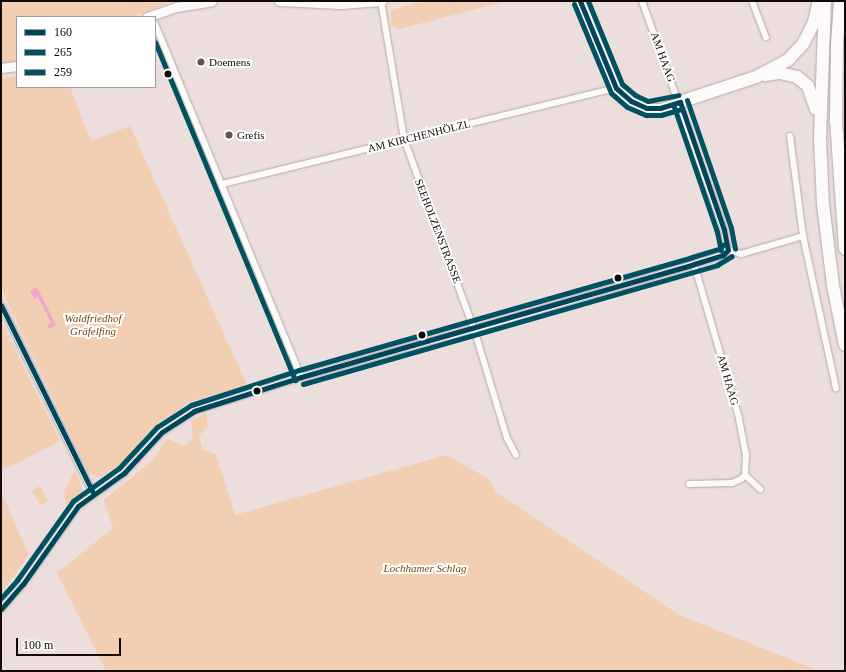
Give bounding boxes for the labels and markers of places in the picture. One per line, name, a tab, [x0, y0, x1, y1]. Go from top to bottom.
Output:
place label: Doemens	[209, 55, 251, 69]
marker: Doemens	[196, 57, 206, 67]
unlabelled marker	[163, 69, 173, 79]
place label: Grefis	[237, 128, 264, 142]
marker: Grefis	[224, 130, 234, 140]
unlabelled marker	[613, 273, 623, 283]
unlabelled marker	[417, 330, 427, 340]
unlabelled marker	[252, 386, 262, 396]

